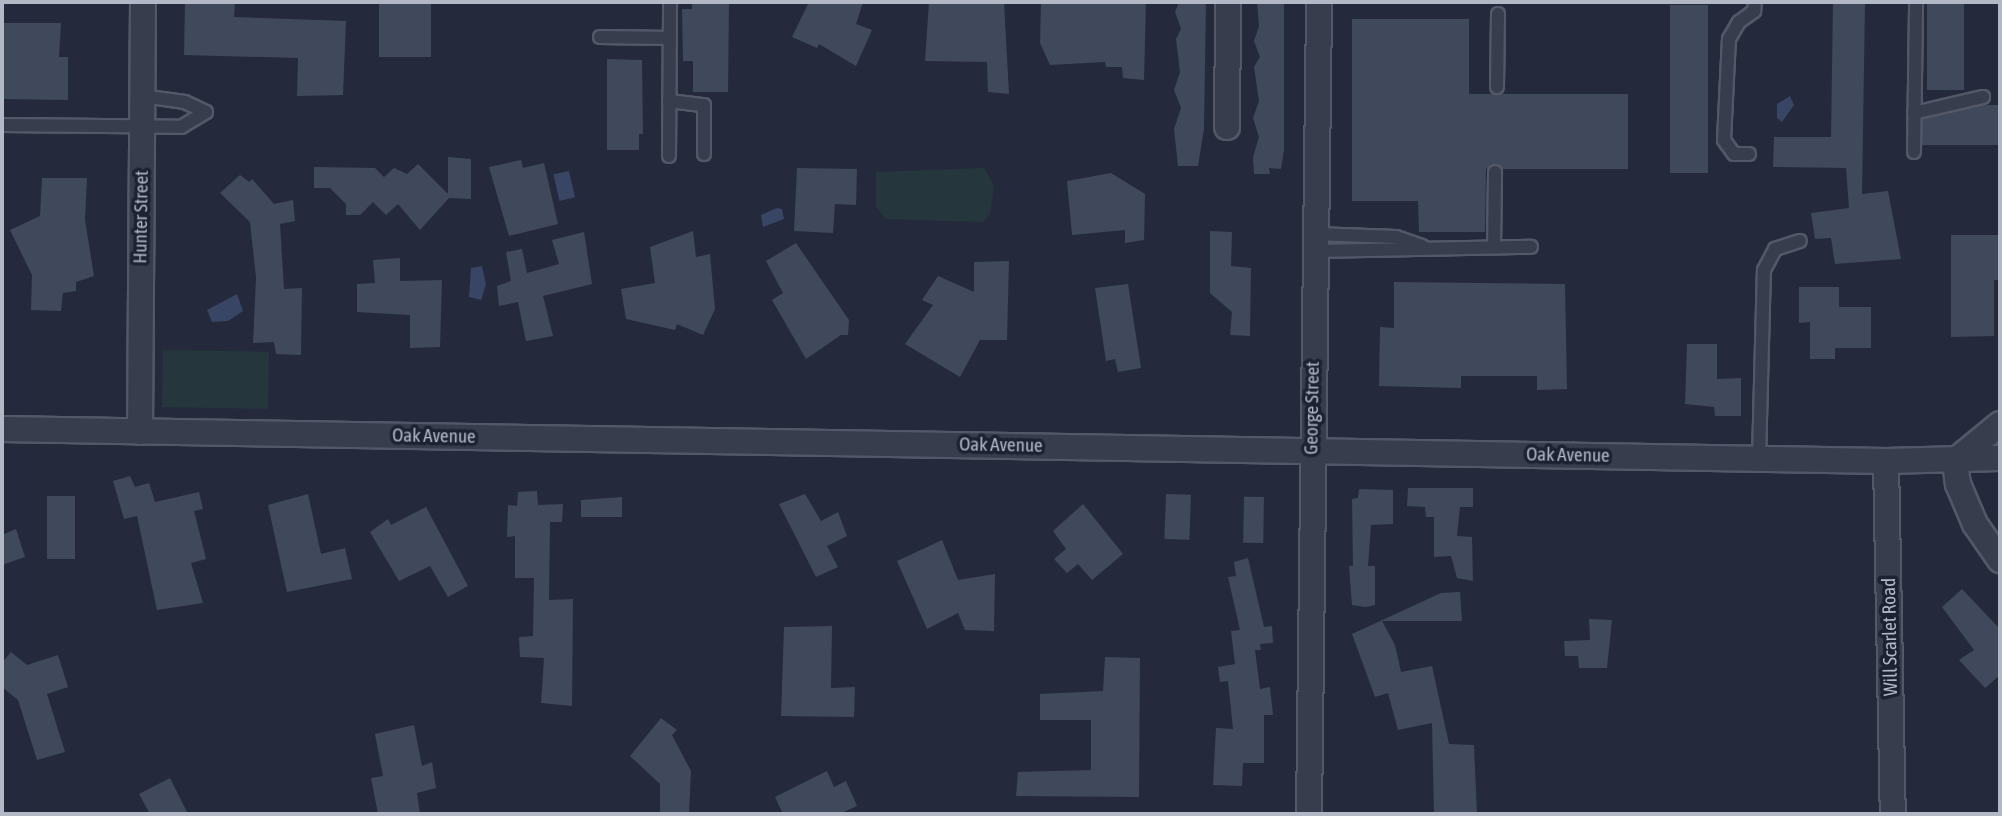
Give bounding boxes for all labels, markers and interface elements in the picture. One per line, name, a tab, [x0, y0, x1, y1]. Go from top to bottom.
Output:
street label: Hunter Street	[129, 170, 153, 264]
street label: George Street	[1300, 361, 1324, 455]
street label: Oak Avenue	[392, 424, 476, 448]
street label: Oak Avenue	[959, 433, 1043, 457]
street label: Oak Avenue	[1526, 443, 1610, 467]
street label: Will Scarlet Road	[1878, 578, 1902, 696]

